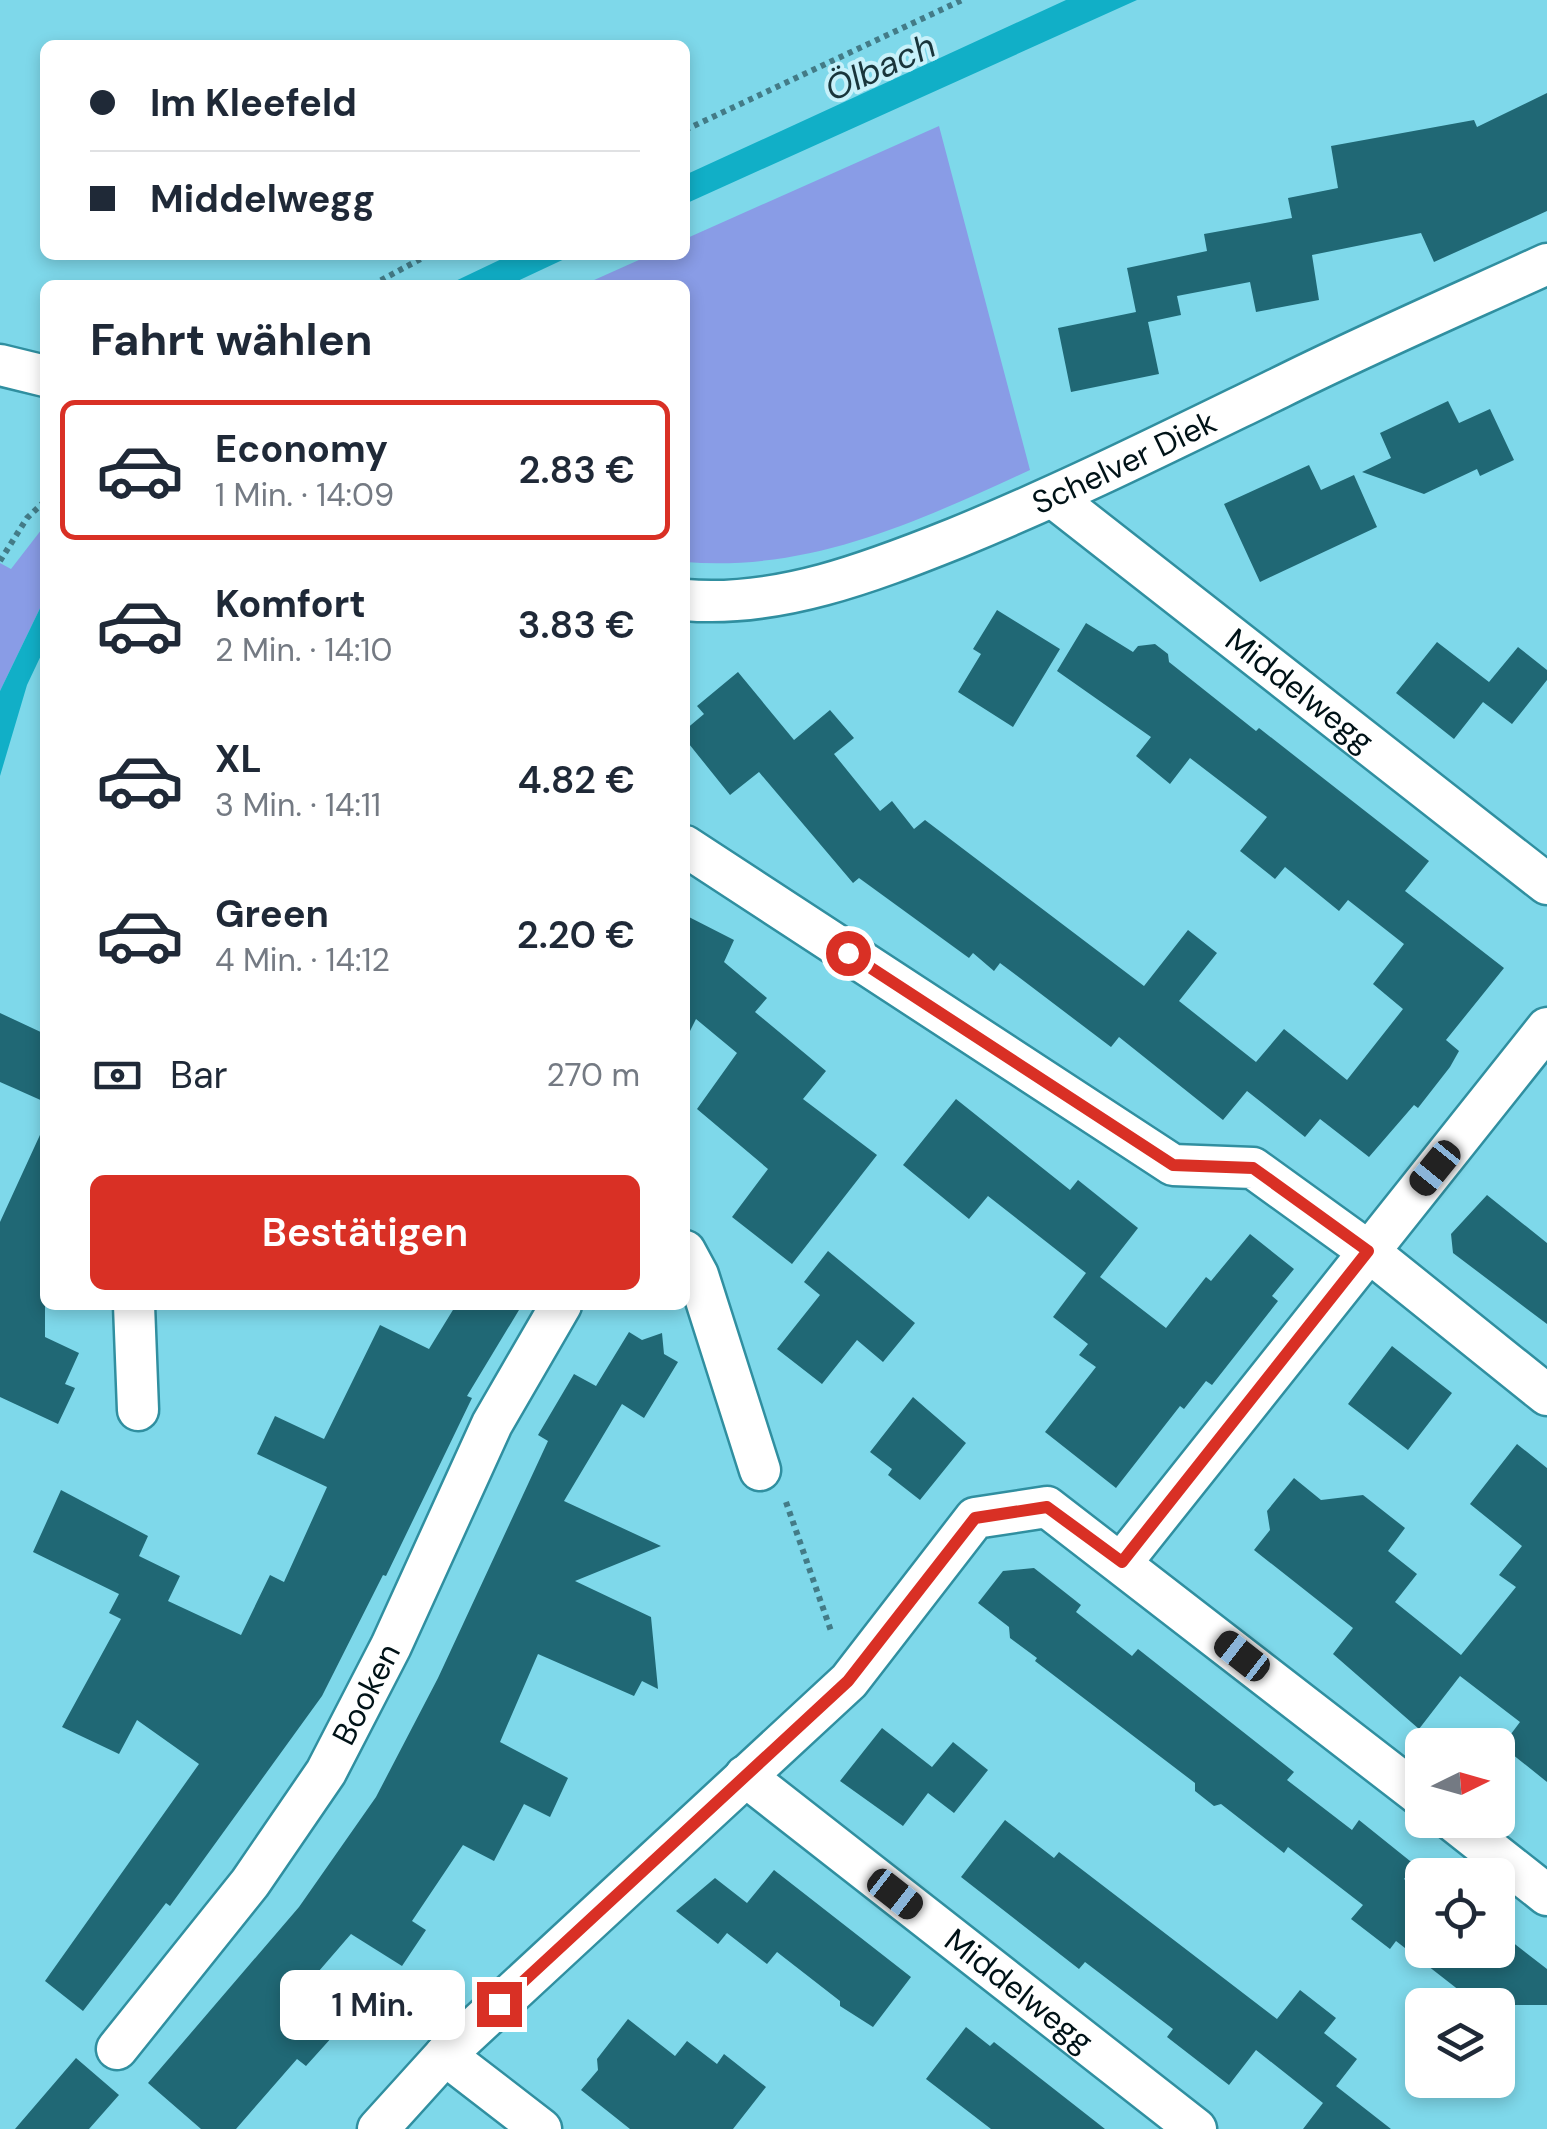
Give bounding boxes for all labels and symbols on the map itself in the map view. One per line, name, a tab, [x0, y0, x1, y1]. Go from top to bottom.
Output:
water label: Ölbach	[817, 22, 943, 112]
street label: Schelver Diek	[1025, 401, 1223, 524]
street label: Middelwegg	[1217, 619, 1383, 762]
route start	[826, 931, 871, 976]
car	[1404, 1135, 1466, 1201]
car	[1209, 1626, 1275, 1686]
street label: Booken	[323, 1636, 410, 1752]
north arrow	[1405, 1728, 1515, 1838]
car	[862, 1864, 928, 1924]
street label: Middelwegg	[936, 1919, 1102, 2062]
callout: 1 Min.	[279, 1969, 464, 2039]
route end	[477, 1982, 522, 2027]

